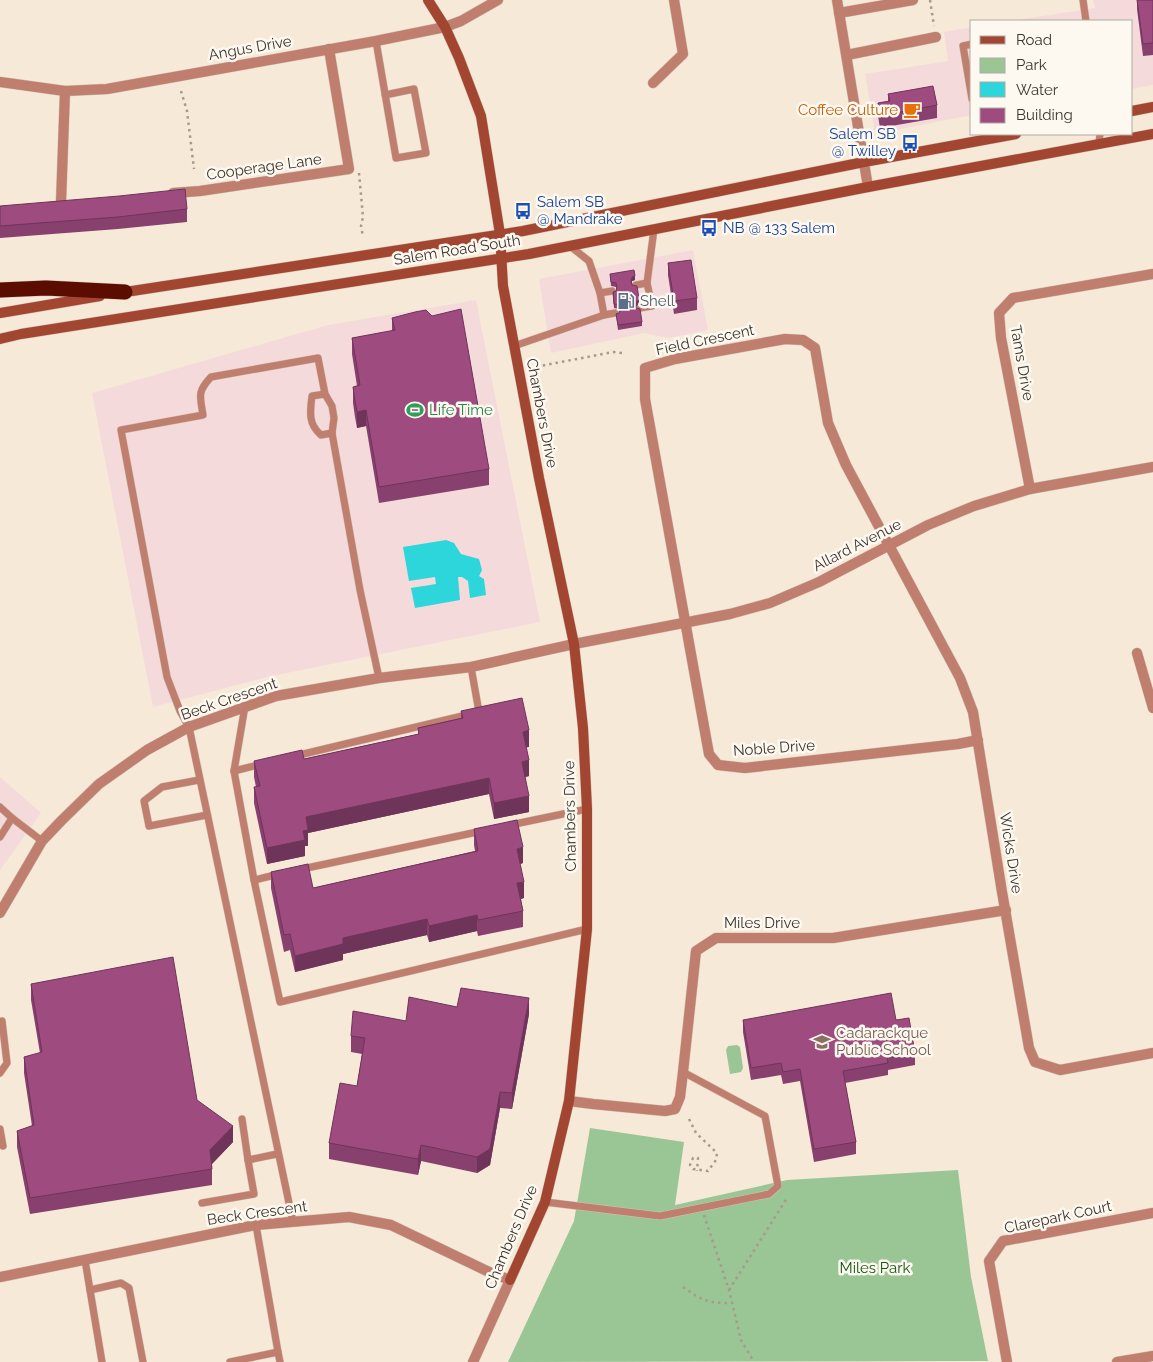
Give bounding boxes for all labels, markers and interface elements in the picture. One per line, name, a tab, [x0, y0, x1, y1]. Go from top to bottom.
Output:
legend	[970, 20, 1133, 135]
text: Road	[1016, 31, 1052, 49]
street label: Angus Drive	[207, 32, 293, 64]
text: Park	[1016, 56, 1047, 74]
text: Water	[1016, 81, 1059, 99]
cafe icon: Coffee Culture	[902, 100, 922, 120]
place label: Coffee Culture	[798, 101, 898, 119]
text: Building	[1016, 106, 1073, 124]
place label: Salem SB @ Twilley	[829, 125, 896, 160]
bus stop icon: Salem SB @ Twilley	[900, 133, 920, 153]
street label: Cooperage Lane	[205, 150, 323, 184]
place label: Salem SB @ Mandrake	[537, 193, 623, 228]
bus stop icon: Salem SB @ Mandrake	[513, 201, 533, 221]
bus stop icon: NB @ 133 Salem	[699, 218, 719, 238]
place label: NB @ 133 Salem	[723, 219, 835, 237]
street label: Salem Road South	[392, 231, 522, 269]
fuel station icon: Shell	[616, 291, 636, 311]
place label: Shell	[640, 292, 676, 310]
street label: Field Crescent	[654, 321, 756, 359]
street label: Tams Drive	[1007, 324, 1038, 402]
street label: Chambers Drive	[523, 357, 561, 469]
sports icon: Life Time	[405, 400, 425, 420]
place label: Life Time	[429, 401, 493, 419]
street label: Allard Avenue	[810, 515, 904, 575]
street label: Beck Crescent	[178, 674, 280, 724]
street label: Noble Drive	[732, 736, 816, 760]
street label: Chambers Drive	[560, 760, 580, 872]
street label: Wicks Drive	[996, 811, 1026, 895]
street label: Miles Drive	[724, 914, 800, 932]
place label: Cadarackque Public School	[836, 1024, 932, 1059]
school or university icon: Cadarackque Public School	[812, 1032, 832, 1052]
street label: Chambers Drive	[481, 1182, 541, 1292]
street label: Beck Crescent	[206, 1197, 308, 1229]
street label: Clarepark Court	[1003, 1197, 1113, 1237]
park label: Miles Park	[839, 1259, 911, 1277]

